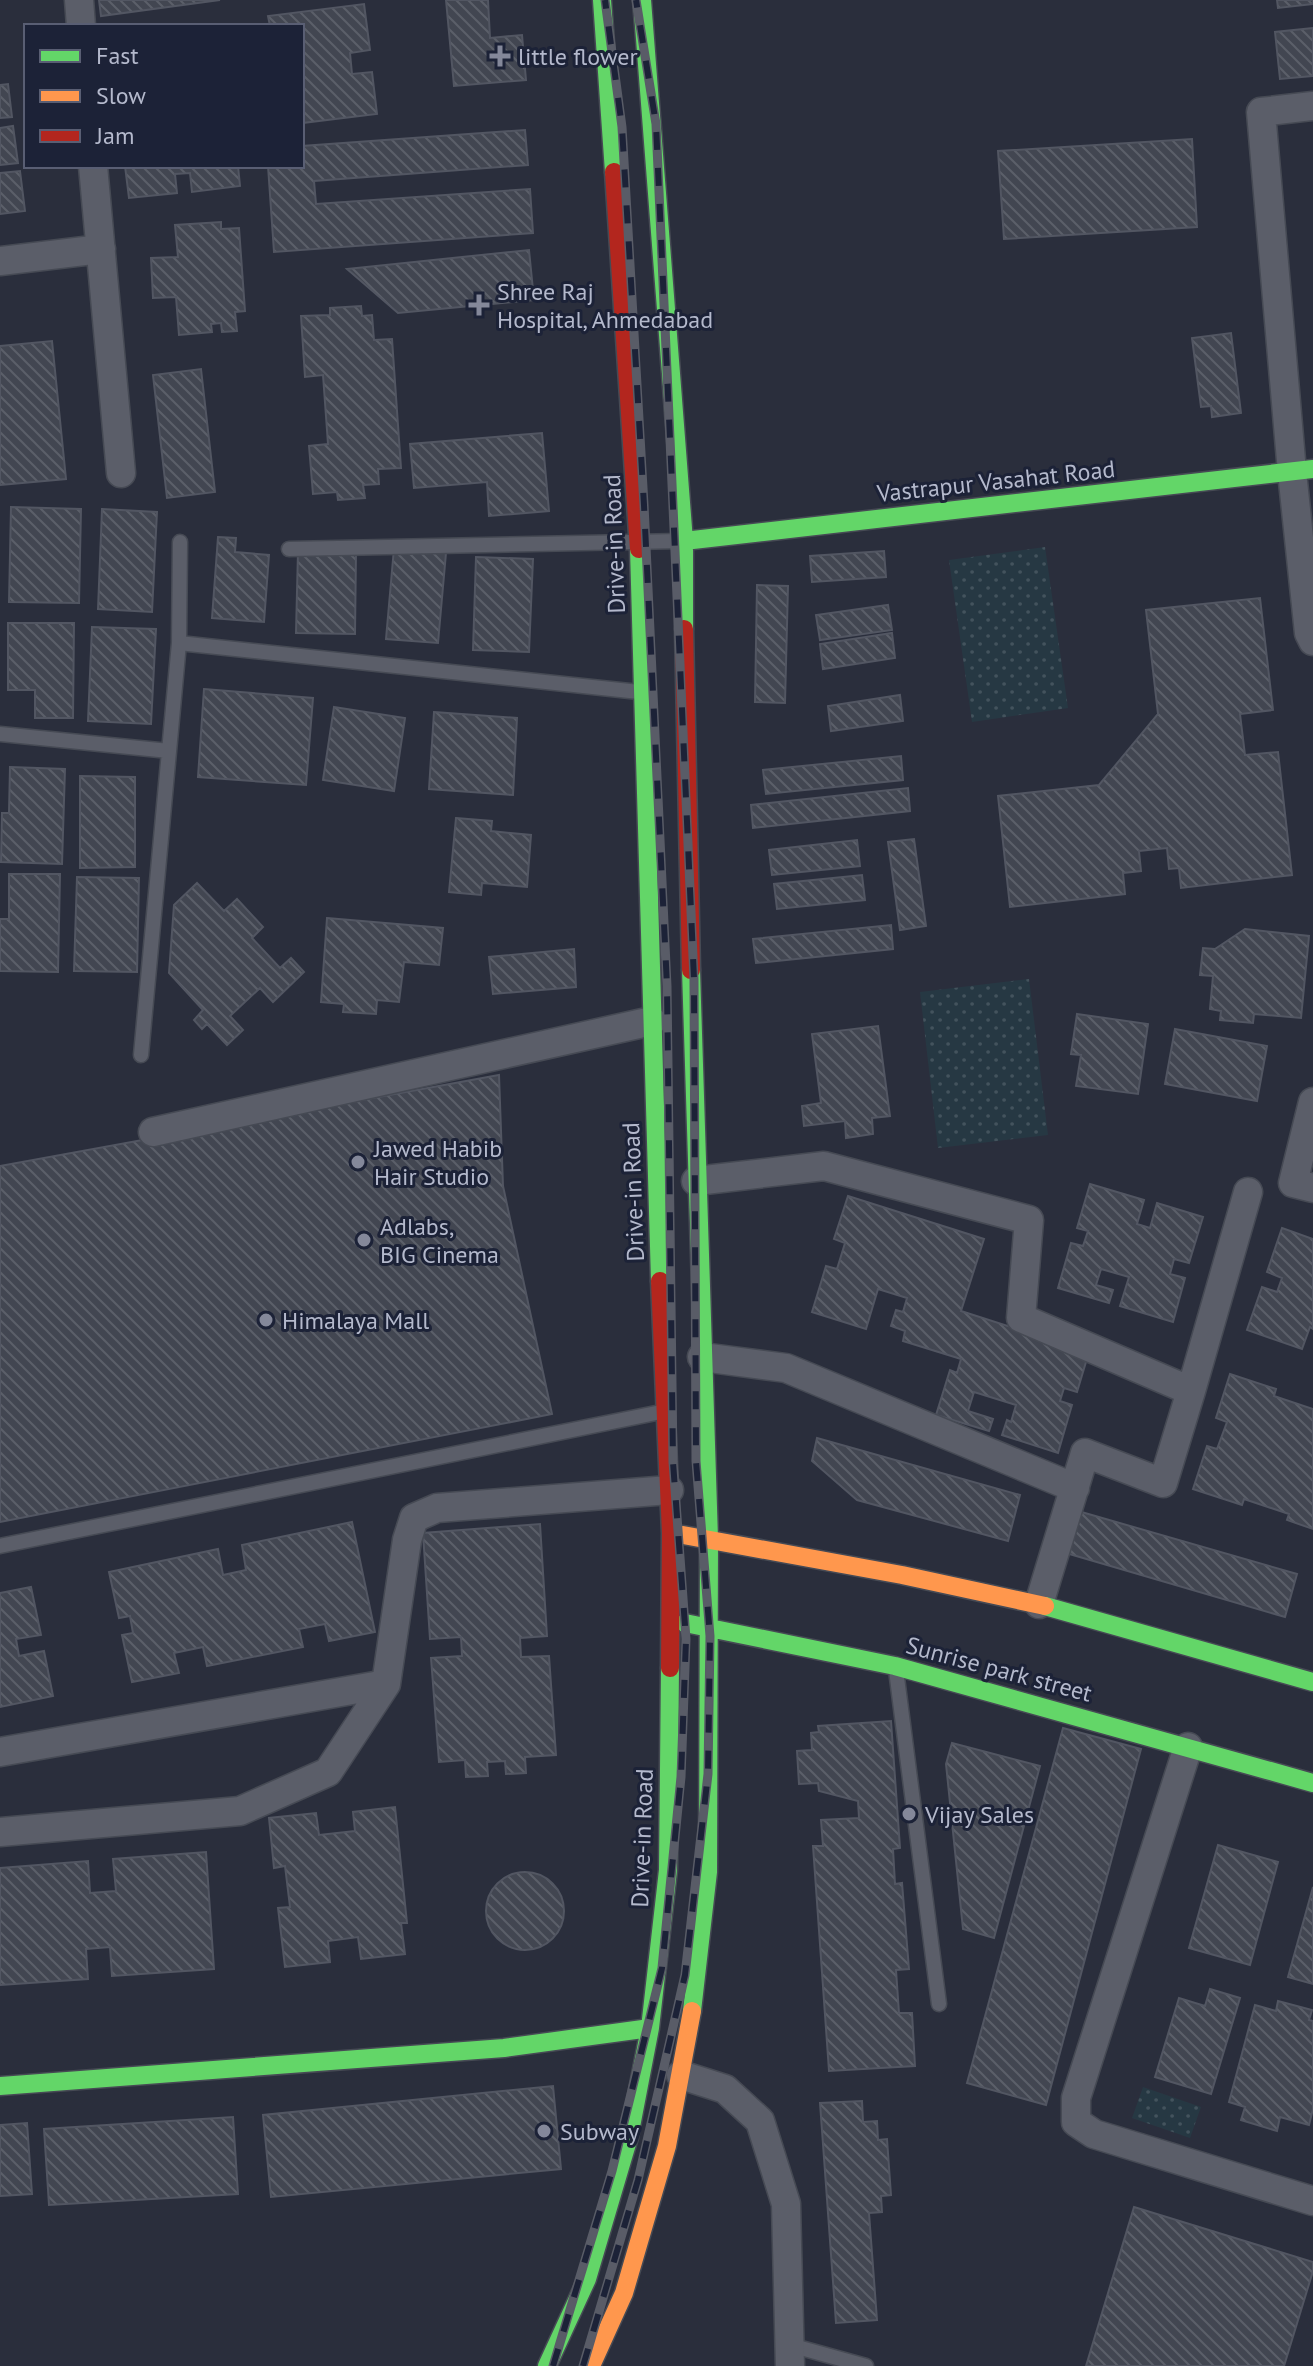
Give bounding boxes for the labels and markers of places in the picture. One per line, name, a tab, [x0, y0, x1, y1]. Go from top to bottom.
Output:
place label: little flower	[518, 41, 638, 72]
marker: little flower	[489, 45, 511, 67]
place label: Shree Raj Hospital, Ahmedabad	[497, 276, 713, 335]
marker: Shree Raj Hospital, Ahmedabad	[468, 294, 490, 316]
place label: Jawed Habib Hair Studio	[373, 1133, 502, 1192]
marker: Jawed Habib Hair Studio	[349, 1153, 367, 1171]
place label: Adlabs, BIG Cinema	[380, 1211, 499, 1270]
marker: Adlabs, BIG Cinema	[355, 1231, 373, 1249]
place label: Himalaya Mall	[282, 1305, 429, 1336]
marker: Himalaya Mall	[257, 1311, 275, 1329]
place label: Vijay Sales	[924, 1799, 1034, 1830]
marker: Vijay Sales	[900, 1805, 918, 1823]
place label: Subway	[560, 2116, 639, 2147]
marker: Subway	[535, 2122, 553, 2140]

